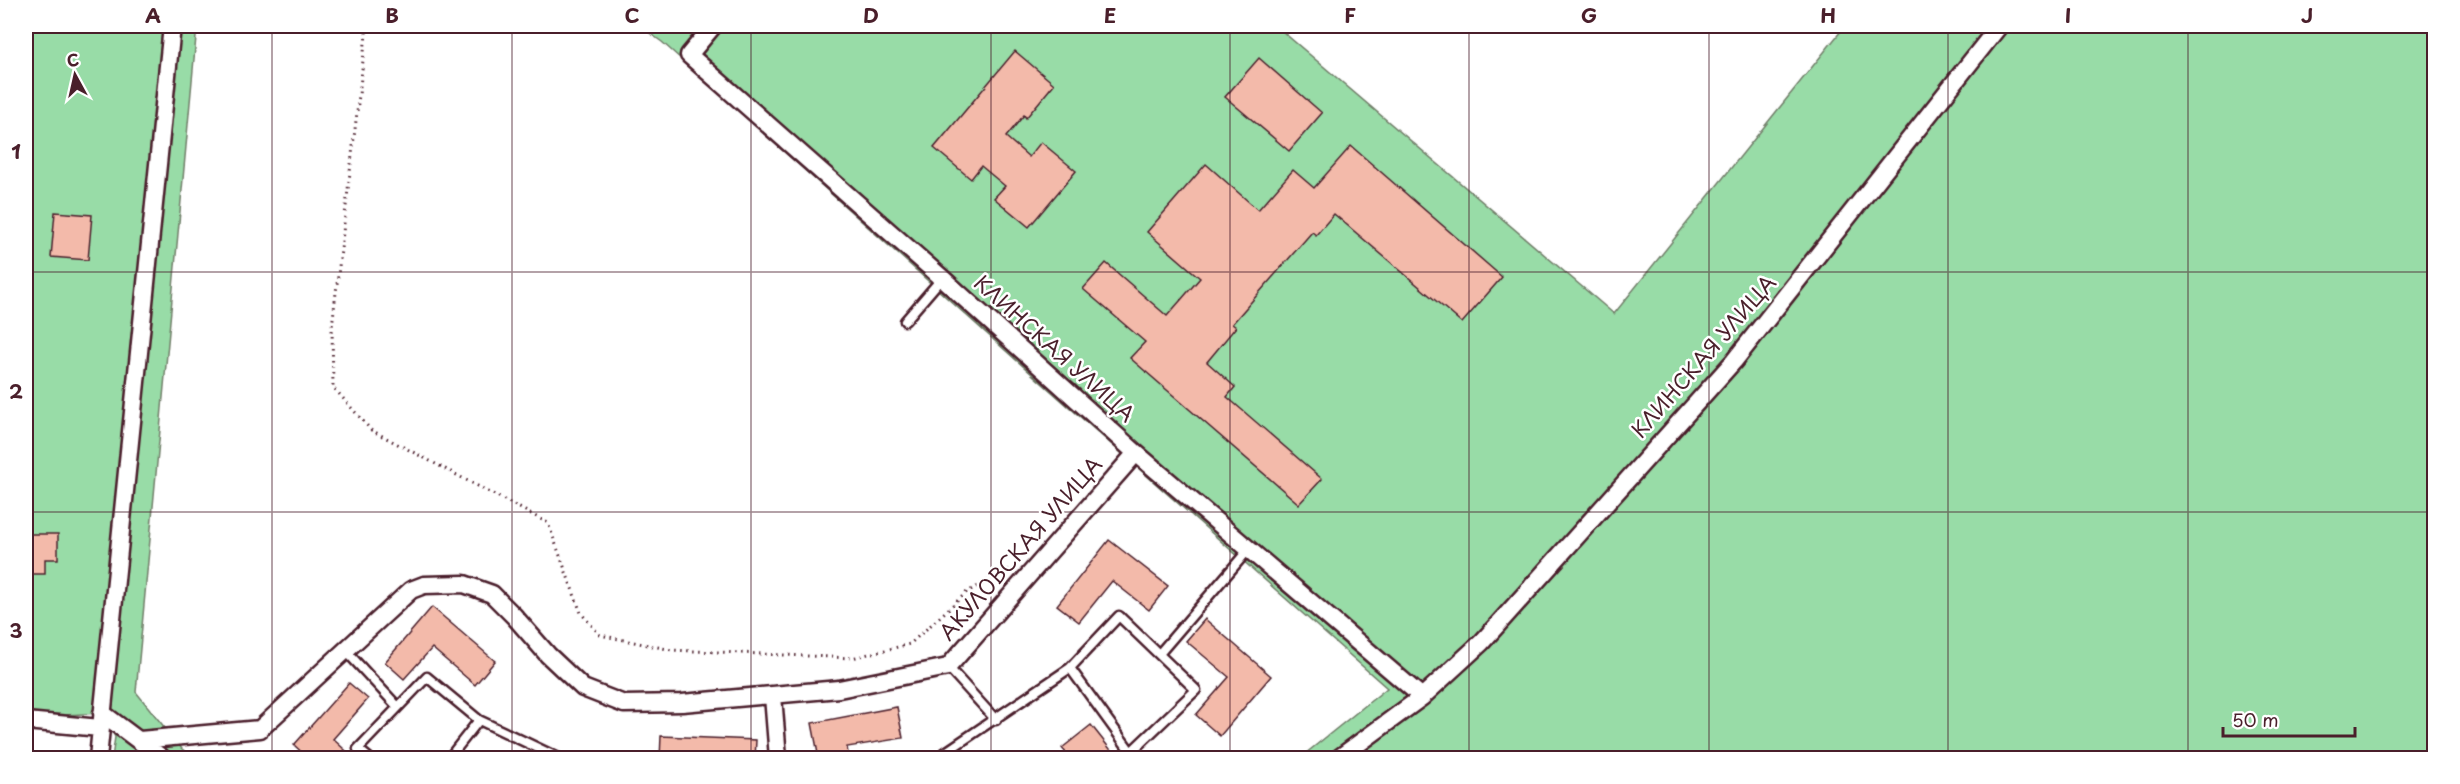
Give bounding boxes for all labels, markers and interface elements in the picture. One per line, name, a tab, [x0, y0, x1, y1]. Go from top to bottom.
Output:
text: A	[145, 0, 161, 30]
text: B	[385, 0, 399, 30]
text: C	[624, 0, 640, 30]
text: D	[863, 0, 879, 30]
text: E	[1104, 0, 1116, 30]
text: F	[1344, 0, 1356, 30]
text: G	[1581, 0, 1597, 30]
text: H	[1820, 0, 1836, 30]
text: I	[2065, 0, 2071, 30]
text: J	[2301, 0, 2313, 30]
north arrow	[45, 45, 105, 105]
text: С	[65, 46, 80, 72]
text: 1	[11, 136, 21, 166]
street label: КЛИНСКАЯ УЛИЦА	[968, 266, 1143, 429]
street label: КЛИНСКАЯ УЛИЦА	[1622, 267, 1783, 444]
text: 2	[9, 376, 23, 406]
street label: АКУЛОВСКАЯ УЛИЦА	[930, 449, 1108, 647]
text: 3	[9, 615, 23, 645]
scale bar	[2223, 700, 2355, 738]
text: 50 m	[2232, 706, 2279, 733]

